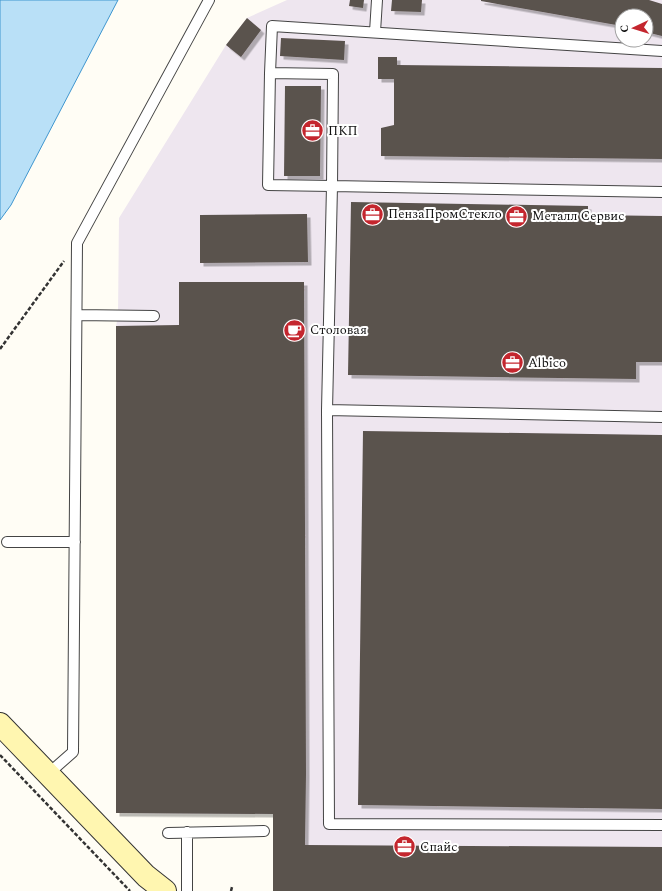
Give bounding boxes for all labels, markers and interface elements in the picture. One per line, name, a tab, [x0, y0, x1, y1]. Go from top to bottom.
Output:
north arrow	[614, 8, 654, 48]
text: С	[616, 24, 633, 33]
office icon: ПКП	[299, 118, 325, 144]
place label: ПКП	[328, 121, 358, 141]
office icon: ПензаПромСтекло	[360, 201, 386, 227]
office icon: Металл Сервис	[504, 203, 530, 229]
place label: ПензаПромСтекло	[388, 204, 502, 224]
place label: Металл Сервис	[532, 206, 624, 226]
cafe icon: Столовая	[282, 317, 308, 343]
place label: Столовая	[310, 320, 367, 340]
office icon: Albico	[500, 350, 526, 376]
place label: Albico	[528, 353, 566, 373]
office icon: Спайс	[391, 834, 417, 860]
place label: Спайс	[420, 837, 457, 857]

